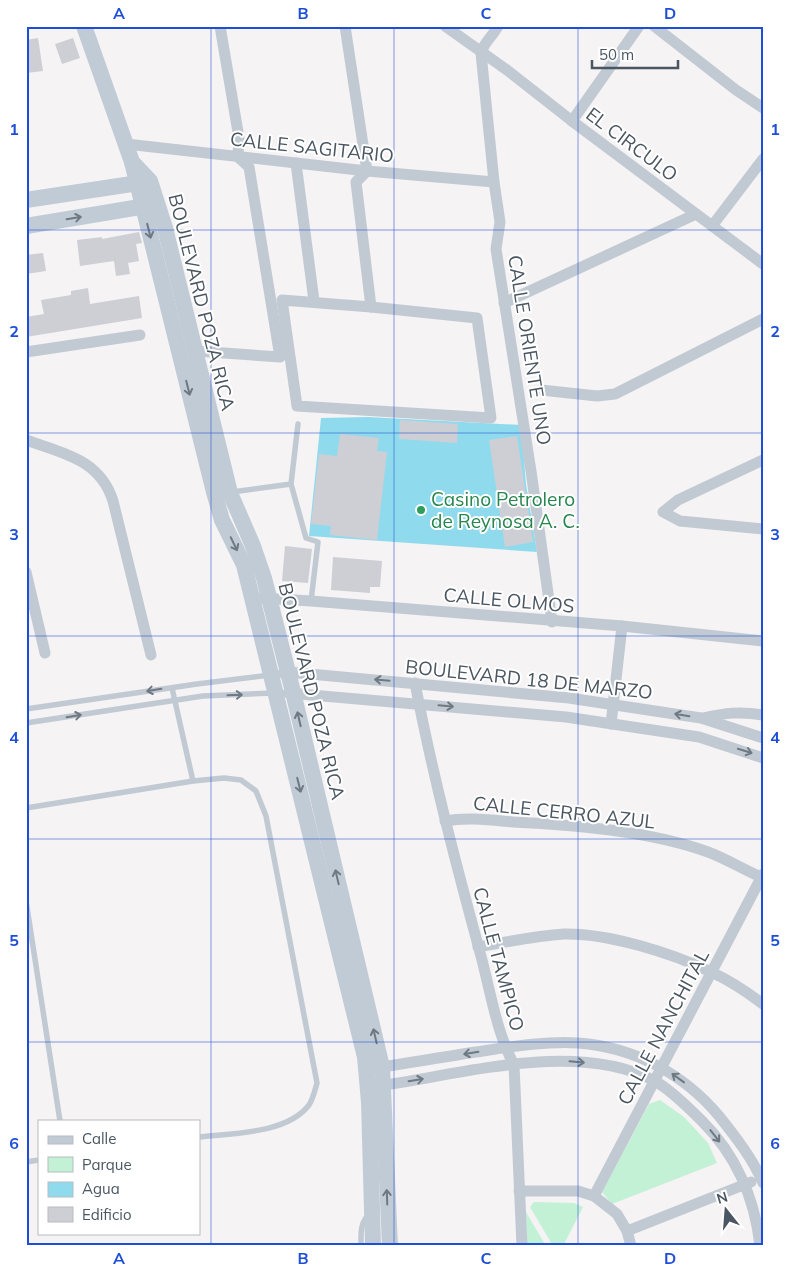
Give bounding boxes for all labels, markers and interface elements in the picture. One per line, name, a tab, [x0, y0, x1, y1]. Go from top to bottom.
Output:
text: A	[113, 3, 125, 23]
text: B	[297, 3, 309, 23]
text: C	[481, 3, 492, 23]
text: D	[664, 3, 676, 23]
scale bar	[592, 38, 678, 70]
text: 50 m	[599, 45, 634, 64]
street label: EL CIRCULO	[581, 102, 683, 186]
text: 1	[9, 119, 19, 139]
text: 1	[770, 119, 780, 139]
street label: CALLE SAGITARIO	[229, 126, 395, 168]
street label: BOULEVARD POZA RICA	[163, 191, 241, 413]
one-way arrow	[66, 212, 82, 222]
one-way arrow	[145, 222, 154, 238]
street label: CALLE ORIENTE UNO	[503, 253, 557, 447]
text: 2	[9, 321, 19, 341]
text: 2	[770, 321, 780, 341]
one-way arrow	[184, 380, 193, 396]
place label: Casino Petrolero de Reynosa A. C.	[431, 487, 580, 533]
marker: Casino Petrolero de Reynosa A. C.	[415, 504, 427, 516]
text: 3	[9, 524, 19, 544]
text: 3	[770, 524, 780, 544]
one-way arrow	[229, 536, 239, 551]
street label: BOULEVARD POZA RICA	[273, 580, 351, 802]
street label: CALLE OLMOS	[443, 582, 575, 618]
street label: BOULEVARD 18 DE MARZO	[404, 654, 654, 704]
one-way arrow	[374, 676, 390, 685]
one-way arrow	[147, 685, 163, 695]
one-way arrow	[227, 690, 243, 699]
one-way arrow	[438, 702, 454, 711]
one-way arrow	[66, 710, 82, 720]
one-way arrow	[675, 710, 691, 720]
one-way arrow	[294, 712, 304, 728]
text: 4	[9, 727, 19, 747]
text: 4	[770, 727, 780, 747]
one-way arrow	[736, 747, 752, 757]
one-way arrow	[294, 776, 304, 792]
street label: CALLE CERRO AZUL	[472, 791, 657, 834]
one-way arrow	[332, 870, 341, 886]
street label: CALLE TAMPICO	[468, 884, 530, 1034]
text: 5	[9, 930, 19, 950]
text: 5	[770, 930, 780, 950]
street label: CALLE NANCHITAL	[612, 945, 714, 1109]
one-way arrow	[370, 1028, 379, 1044]
one-way arrow	[463, 1048, 479, 1058]
one-way arrow	[569, 1057, 585, 1066]
one-way arrow	[671, 1073, 685, 1083]
one-way arrow	[408, 1074, 424, 1084]
legend	[38, 1120, 200, 1234]
text: Calle	[82, 1129, 116, 1148]
one-way arrow	[710, 1129, 721, 1142]
text: 6	[9, 1133, 19, 1153]
text: 6	[770, 1133, 780, 1153]
text: Parque	[82, 1155, 132, 1174]
text: Agua	[82, 1179, 120, 1198]
north arrow	[702, 1184, 752, 1234]
text: N	[715, 1187, 730, 1208]
one-way arrow	[383, 1189, 392, 1205]
text: Edificio	[82, 1205, 132, 1224]
text: A	[113, 1248, 125, 1268]
text: B	[297, 1248, 309, 1268]
text: C	[481, 1248, 492, 1268]
text: D	[664, 1248, 676, 1268]

